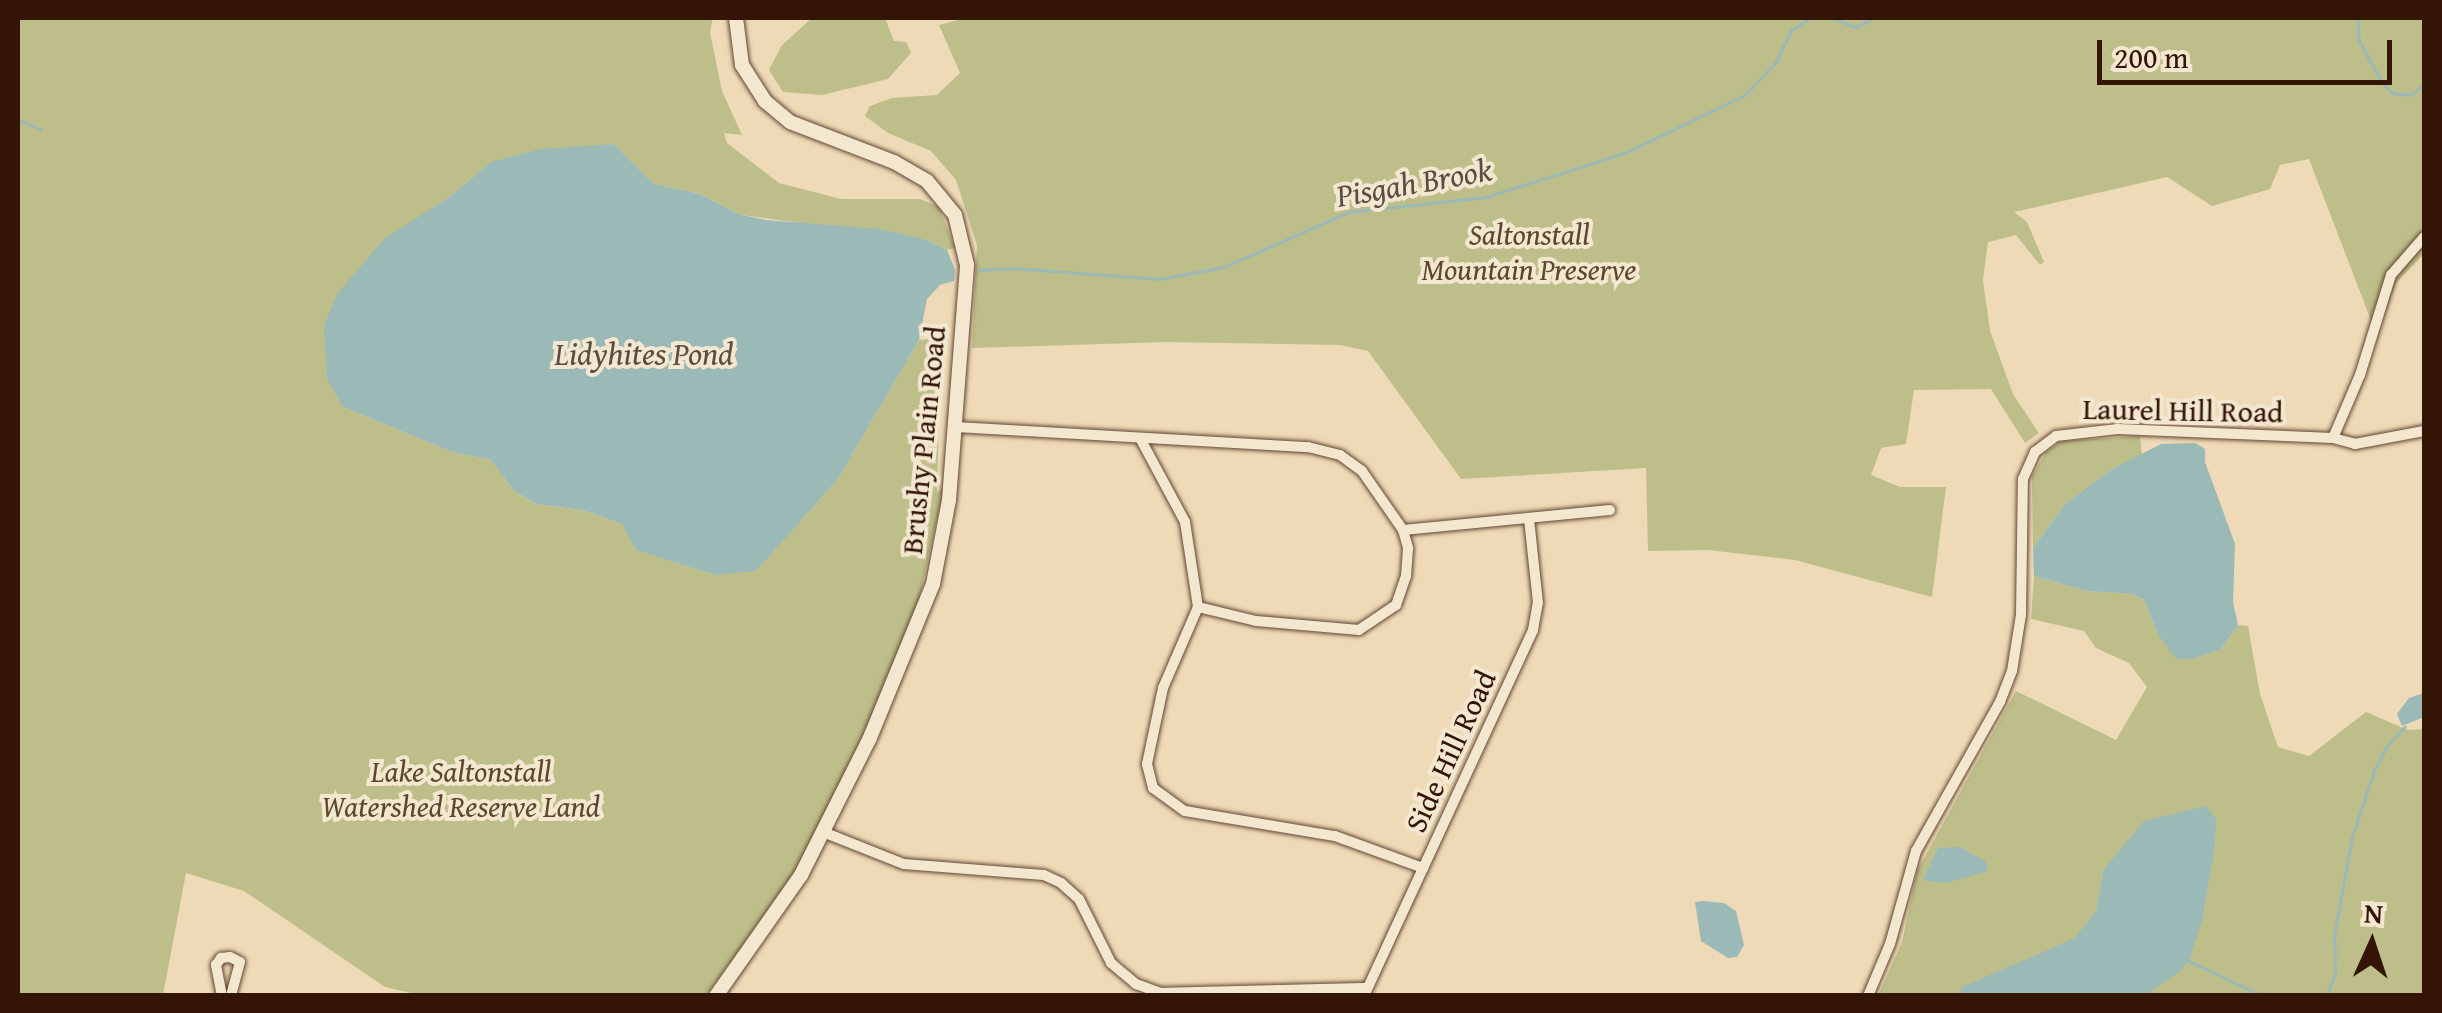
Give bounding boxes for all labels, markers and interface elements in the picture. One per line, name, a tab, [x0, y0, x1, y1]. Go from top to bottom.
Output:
scale bar	[2102, 20, 2397, 82]
text: 200 m	[2114, 35, 2188, 79]
water label: Pisgah Brook	[1333, 150, 1495, 216]
park label: Saltonstall Mountain Preserve	[1422, 216, 1636, 286]
street label: Brushy Plain Road	[893, 324, 953, 556]
water label: Lidyhites Pond	[554, 335, 734, 373]
street label: Laurel Hill Road	[2082, 390, 2284, 430]
street label: Side Hill Road	[1397, 664, 1503, 838]
park label: Lake Saltonstall Watershed Reserve Land	[322, 753, 600, 824]
text: N	[2363, 892, 2384, 934]
north arrow	[2322, 893, 2422, 993]

